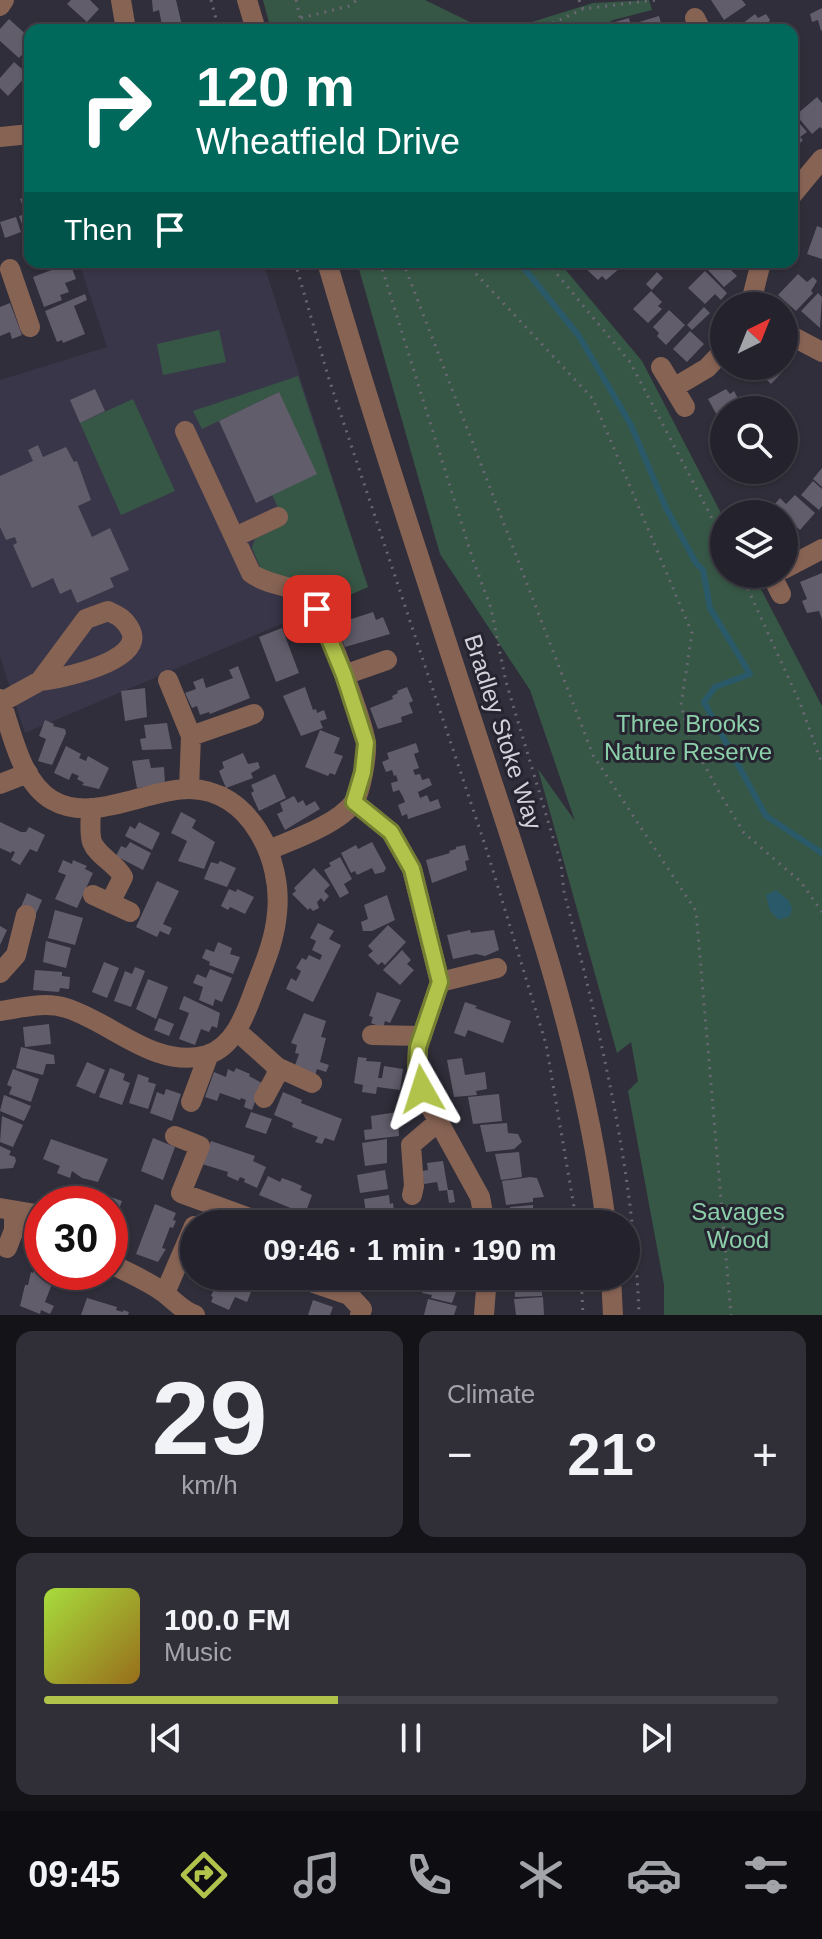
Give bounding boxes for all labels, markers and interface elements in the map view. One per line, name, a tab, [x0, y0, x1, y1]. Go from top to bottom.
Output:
text: 120 m	[196, 55, 355, 118]
icon: right	[64, 56, 168, 160]
text: Wheatfield Drive	[196, 121, 460, 162]
icon: arrive	[148, 208, 192, 252]
text: Then	[64, 213, 132, 246]
north arrow	[710, 292, 798, 380]
map controls	[710, 292, 798, 588]
button: search	[710, 396, 798, 484]
button: layers	[710, 500, 798, 588]
pin	[283, 575, 351, 643]
icon: arrive	[295, 587, 339, 631]
street label: Bradley Stoke Way	[459, 631, 548, 833]
park label: Three Brooks Nature Reserve	[604, 710, 772, 765]
position arrow	[380, 1047, 464, 1131]
speed limit sign: 30	[24, 1186, 128, 1290]
park label: Savages Wood	[691, 1198, 785, 1253]
text: 09:46 · 1 min · 190 m	[263, 1233, 557, 1266]
text: 29	[152, 1360, 267, 1476]
text: Climate	[447, 1379, 535, 1409]
text: 21°	[567, 1421, 658, 1488]
text: −	[447, 1430, 473, 1479]
text: +	[752, 1430, 778, 1479]
text: km/h	[181, 1470, 238, 1500]
text: 100.0 FM	[164, 1603, 291, 1636]
text: Music	[164, 1637, 232, 1667]
icon: previous	[144, 1716, 188, 1760]
icon: pause	[389, 1716, 433, 1760]
icon: next	[634, 1716, 678, 1760]
icon: directions	[176, 1847, 232, 1903]
icon: music	[289, 1847, 345, 1903]
icon: phone	[401, 1847, 457, 1903]
icon: climate	[513, 1847, 569, 1903]
icon: car	[626, 1847, 682, 1903]
icon: filters	[738, 1847, 794, 1903]
text: 09:45	[28, 1854, 120, 1895]

